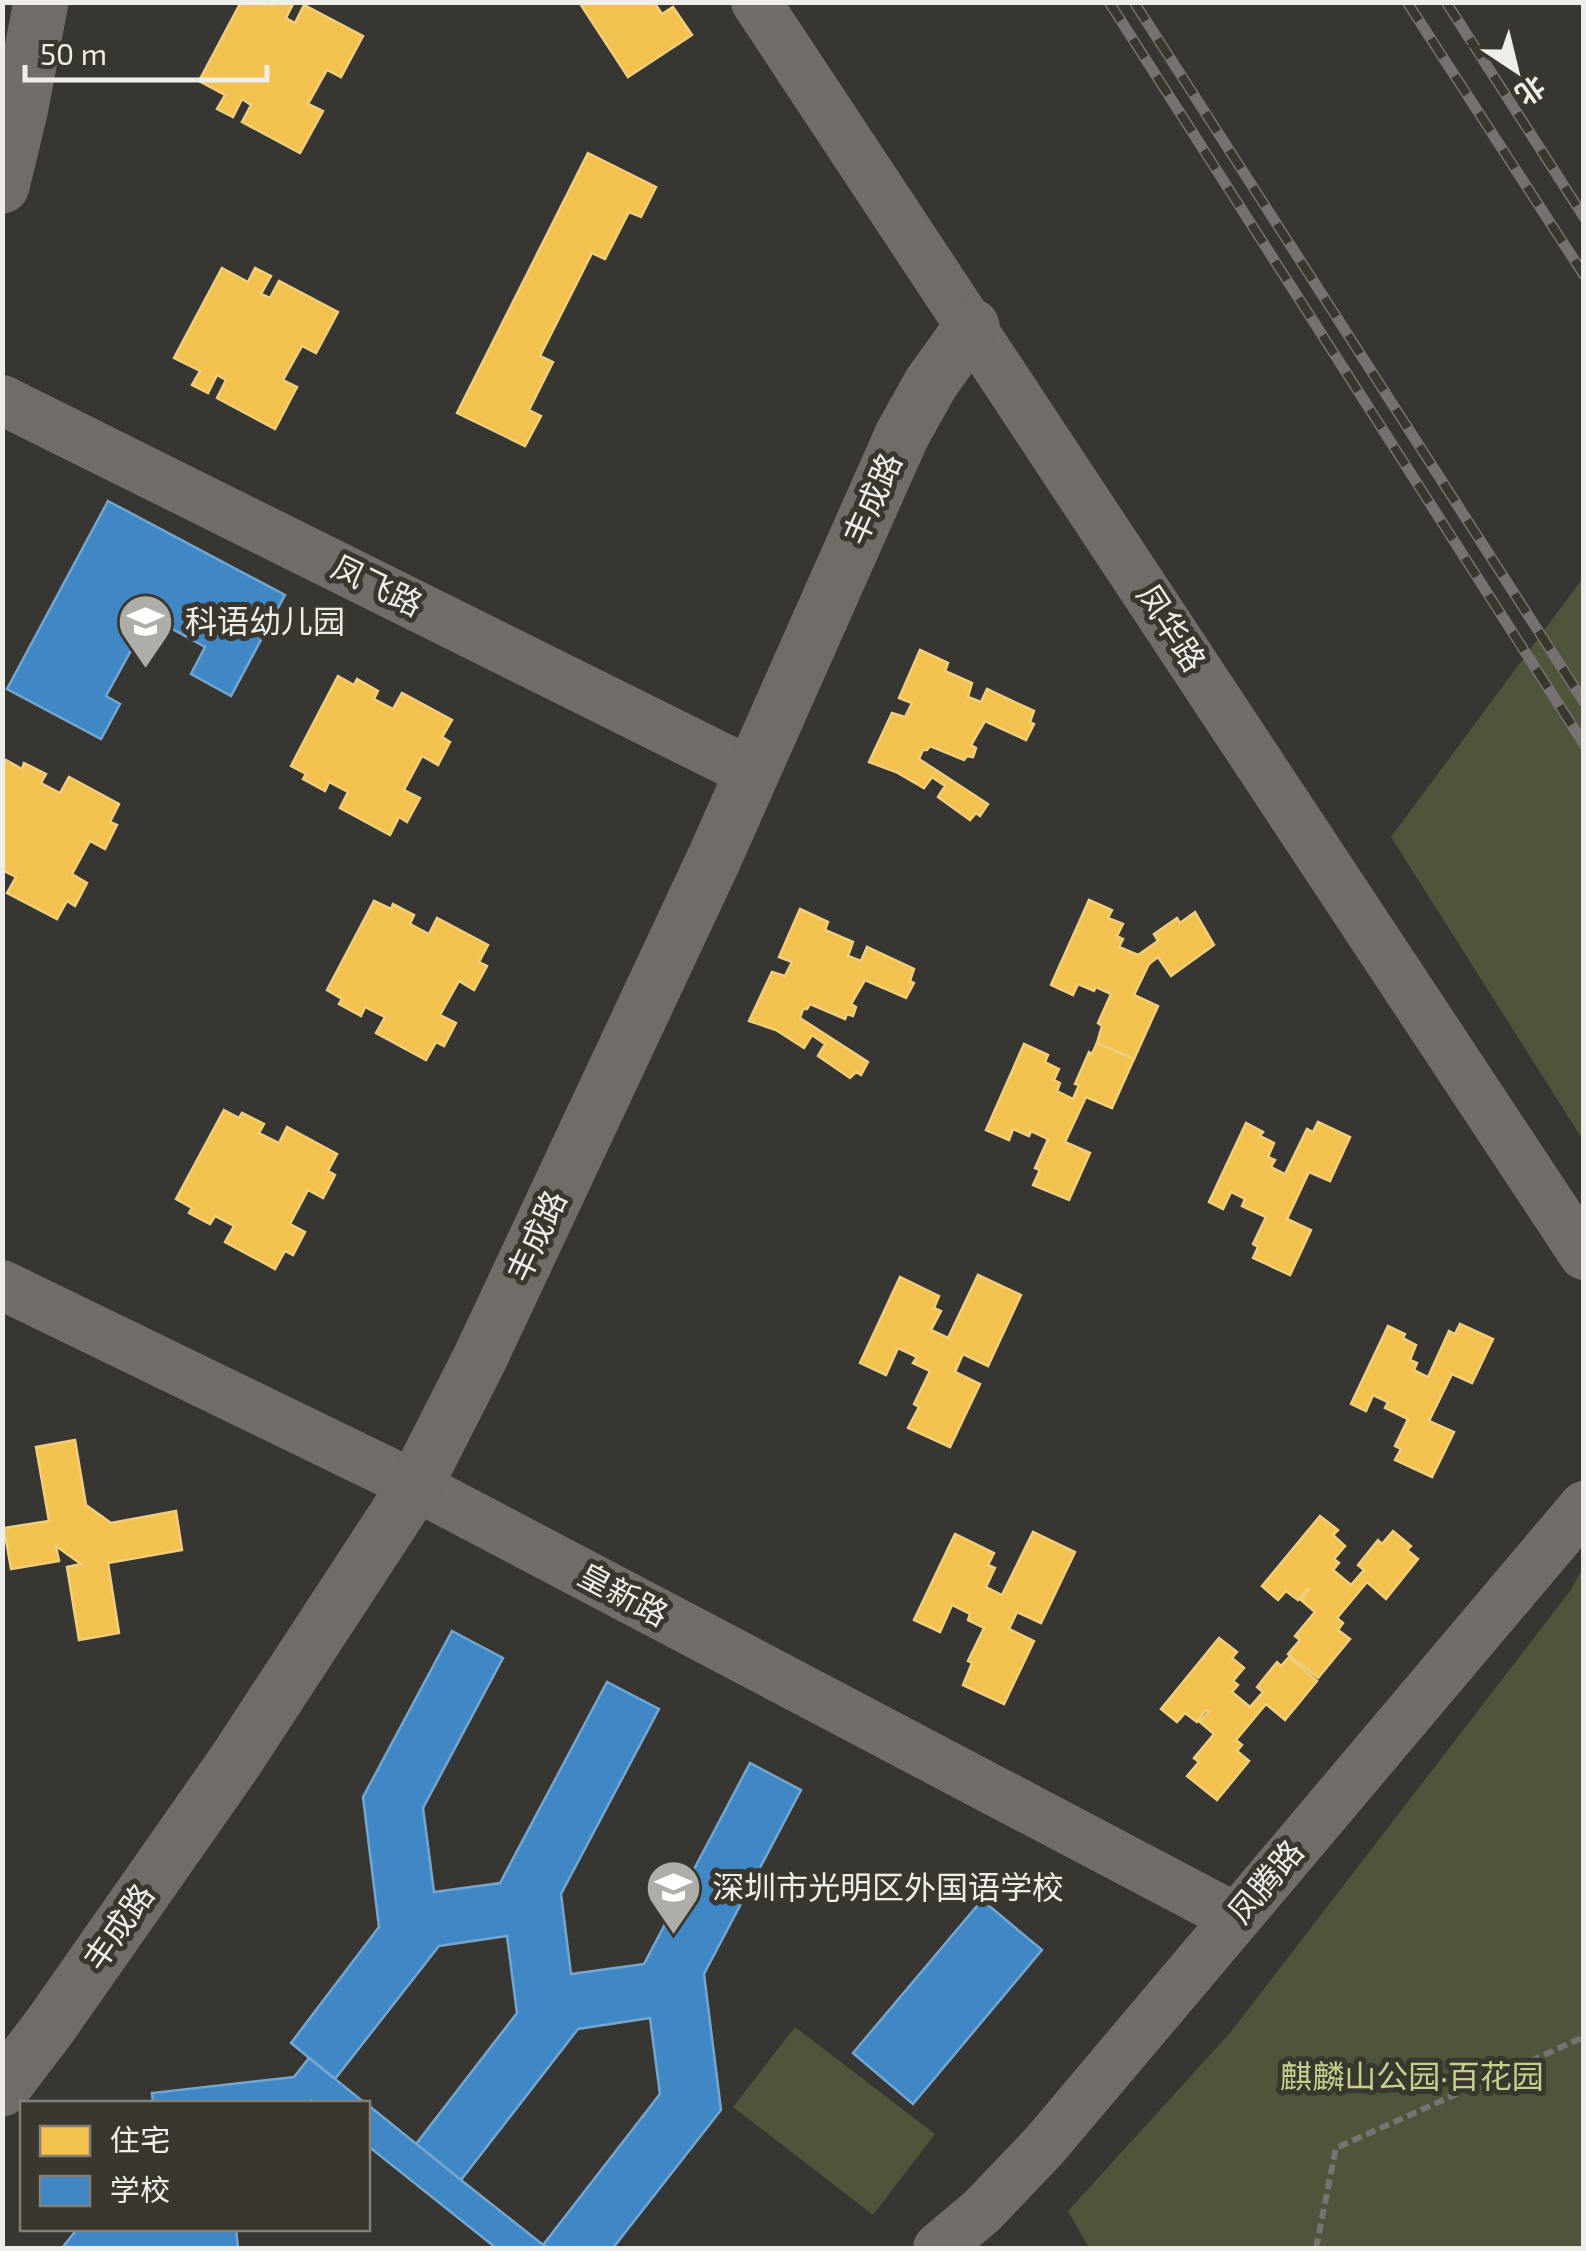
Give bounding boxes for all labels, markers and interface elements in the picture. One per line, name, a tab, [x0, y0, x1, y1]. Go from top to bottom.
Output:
scale bar	[25, 20, 268, 82]
north arrow	[1466, 20, 1566, 120]
text: 50 m	[40, 35, 107, 71]
text: 北	[1510, 69, 1552, 113]
street label: 丰成路	[834, 447, 908, 550]
street label: 凤飞路	[326, 546, 429, 622]
street label: 凤华路	[1131, 576, 1215, 678]
school or university icon: 科语幼儿园	[116, 592, 176, 671]
place label: 科语幼儿园	[185, 601, 345, 639]
street label: 丰成路	[498, 1184, 573, 1287]
street label: 皇新路	[573, 1554, 675, 1633]
street label: 凤腾路	[1219, 1832, 1310, 1930]
school or university icon: 深圳市光明区外国语学校	[643, 1858, 703, 1937]
place label: 深圳市光明区外国语学校	[712, 1867, 1064, 1905]
street label: 丰成路	[74, 1876, 160, 1976]
park label: 麒麟山公园·百花园	[1280, 2056, 1544, 2094]
legend	[20, 2101, 370, 2231]
text: 住宅	[110, 2121, 170, 2157]
text: 学校	[110, 2171, 170, 2207]

